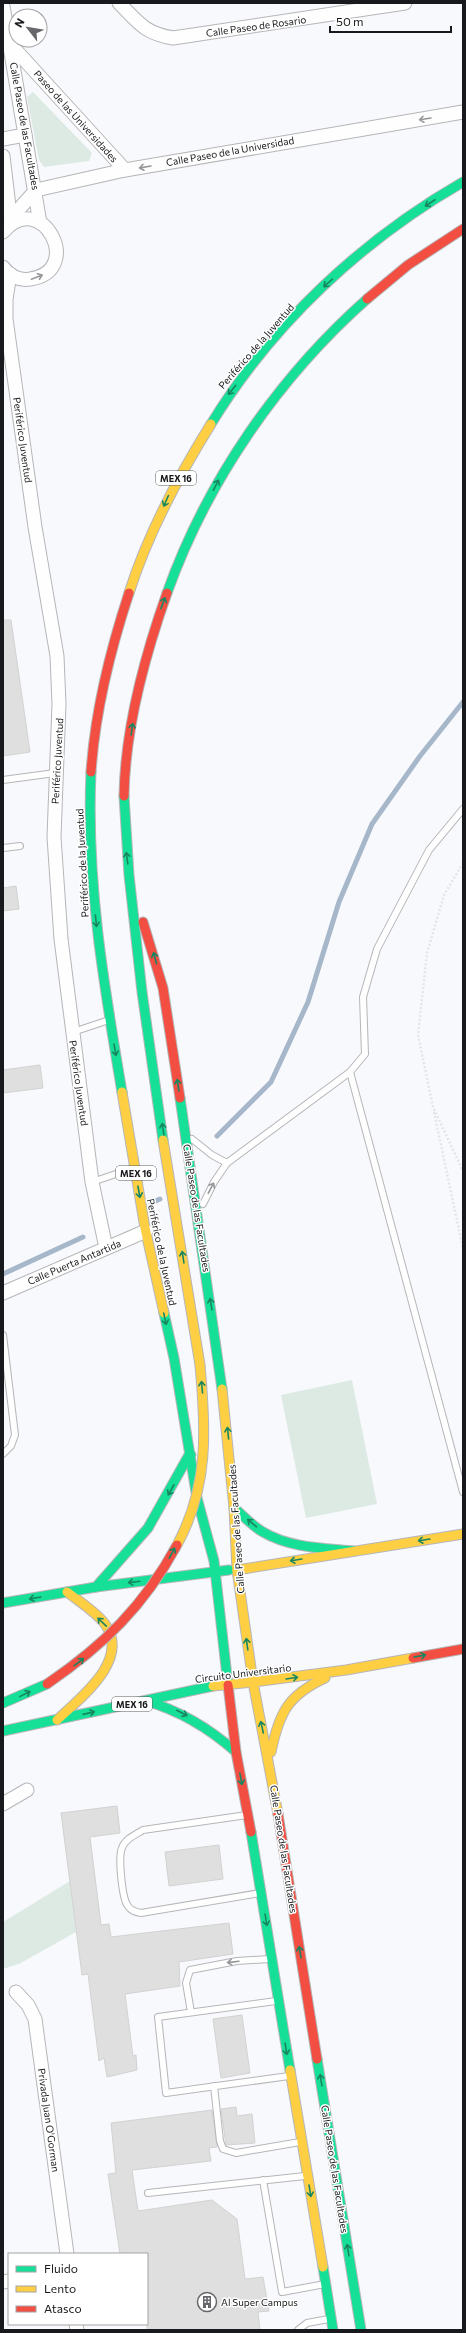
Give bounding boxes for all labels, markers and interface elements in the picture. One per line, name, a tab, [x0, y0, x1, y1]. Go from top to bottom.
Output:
north arrow	[8, 8, 48, 48]
scale bar	[330, 8, 451, 34]
street label: Calle Paseo de Rosario	[205, 13, 307, 39]
text: 50 m	[336, 14, 364, 28]
text: N	[11, 16, 27, 29]
street label: Calle Paseo de las Facultades	[8, 61, 42, 191]
street label: Paseo de las Universidades	[31, 67, 121, 165]
one-way arrow	[418, 115, 431, 123]
street label: Calle Paseo de la Universidad	[165, 134, 295, 168]
one-way arrow	[138, 163, 151, 171]
one-way arrow	[424, 199, 436, 207]
one-way arrow	[31, 272, 43, 280]
one-way arrow	[323, 278, 333, 287]
street label: Periférico de la Juventud	[216, 301, 296, 391]
one-way arrow	[228, 384, 237, 395]
street label: Periférico Juventud	[11, 396, 35, 484]
road number: MEX 16	[156, 471, 196, 485]
one-way arrow	[213, 479, 221, 491]
one-way arrow	[162, 495, 169, 507]
one-way arrow	[160, 598, 168, 610]
street label: Periférico Juventud	[49, 717, 65, 804]
one-way arrow	[128, 723, 136, 736]
street label: Periférico de la Juventud	[73, 808, 91, 918]
one-way arrow	[123, 852, 131, 865]
one-way arrow	[93, 915, 100, 928]
one-way arrow	[150, 951, 158, 964]
street label: Periférico Juventud	[67, 1039, 91, 1127]
one-way arrow	[111, 1043, 119, 1056]
one-way arrow	[174, 1079, 182, 1092]
one-way arrow	[158, 1122, 166, 1135]
street label: Calle Paseo de las Facultades	[181, 1143, 213, 1273]
road number: MEX 16	[116, 1166, 156, 1180]
one-way arrow	[207, 1183, 215, 1195]
one-way arrow	[135, 1185, 143, 1198]
street label: Periférico de la Juventud	[145, 1197, 179, 1307]
street label: Calle Puerta Antartida	[25, 1237, 123, 1287]
one-way arrow	[179, 1251, 187, 1264]
one-way arrow	[207, 1298, 215, 1311]
one-way arrow	[162, 1313, 170, 1326]
one-way arrow	[199, 1381, 206, 1394]
one-way arrow	[224, 1427, 232, 1440]
street label: Calle Paseo de las Facultades	[225, 1464, 247, 1594]
one-way arrow	[167, 1484, 175, 1496]
one-way arrow	[246, 1518, 257, 1527]
one-way arrow	[418, 1536, 431, 1544]
one-way arrow	[169, 1547, 176, 1559]
one-way arrow	[290, 1556, 303, 1564]
one-way arrow	[128, 1578, 141, 1586]
one-way arrow	[29, 1594, 42, 1602]
one-way arrow	[97, 1617, 107, 1626]
one-way arrow	[243, 1638, 251, 1651]
one-way arrow	[413, 1652, 426, 1660]
one-way arrow	[74, 1657, 85, 1666]
street label: Circuito Universitario	[194, 1661, 292, 1685]
one-way arrow	[285, 1674, 298, 1682]
one-way arrow	[19, 1690, 31, 1697]
road number: MEX 16	[112, 1697, 152, 1711]
one-way arrow	[82, 1708, 95, 1716]
one-way arrow	[175, 1710, 187, 1717]
one-way arrow	[257, 1721, 265, 1734]
one-way arrow	[237, 1772, 245, 1785]
street label: Calle Paseo de las Facultades	[268, 1784, 300, 1914]
one-way arrow	[262, 1914, 270, 1927]
one-way arrow	[296, 1946, 304, 1959]
one-way arrow	[227, 1958, 240, 1966]
one-way arrow	[283, 2042, 291, 2055]
street label: Privada Juan O'Gorman	[36, 2067, 62, 2173]
one-way arrow	[317, 2074, 325, 2087]
street label: Calle Paseo de las Facultades	[319, 2104, 351, 2234]
one-way arrow	[306, 2184, 314, 2197]
one-way arrow	[344, 2244, 352, 2257]
legend	[8, 2253, 148, 2325]
text: Fluido	[44, 2261, 78, 2275]
text: Lento	[44, 2281, 76, 2295]
building icon: Al Super Campus	[196, 2291, 218, 2313]
place label: Al Super Campus	[221, 2296, 298, 2308]
text: Atasco	[44, 2301, 82, 2315]

